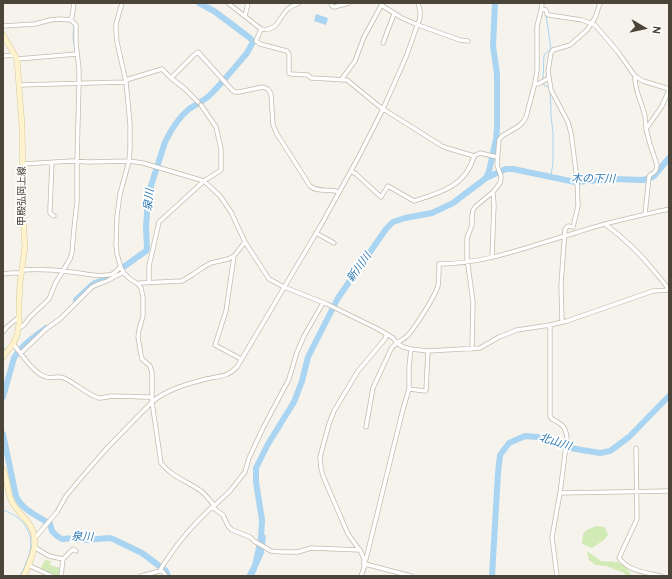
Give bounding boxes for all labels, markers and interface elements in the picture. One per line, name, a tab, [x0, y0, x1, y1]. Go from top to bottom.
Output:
north arrow	[624, 8, 664, 48]
text: N	[648, 25, 663, 35]
street label: 甲殿弘岡上線	[17, 166, 29, 226]
water label: 木の下川	[571, 173, 615, 187]
water label: 泉川	[142, 188, 158, 212]
water label: 新川川	[345, 251, 375, 285]
water label: 北山川	[537, 432, 573, 454]
water label: 泉川	[71, 531, 93, 545]

